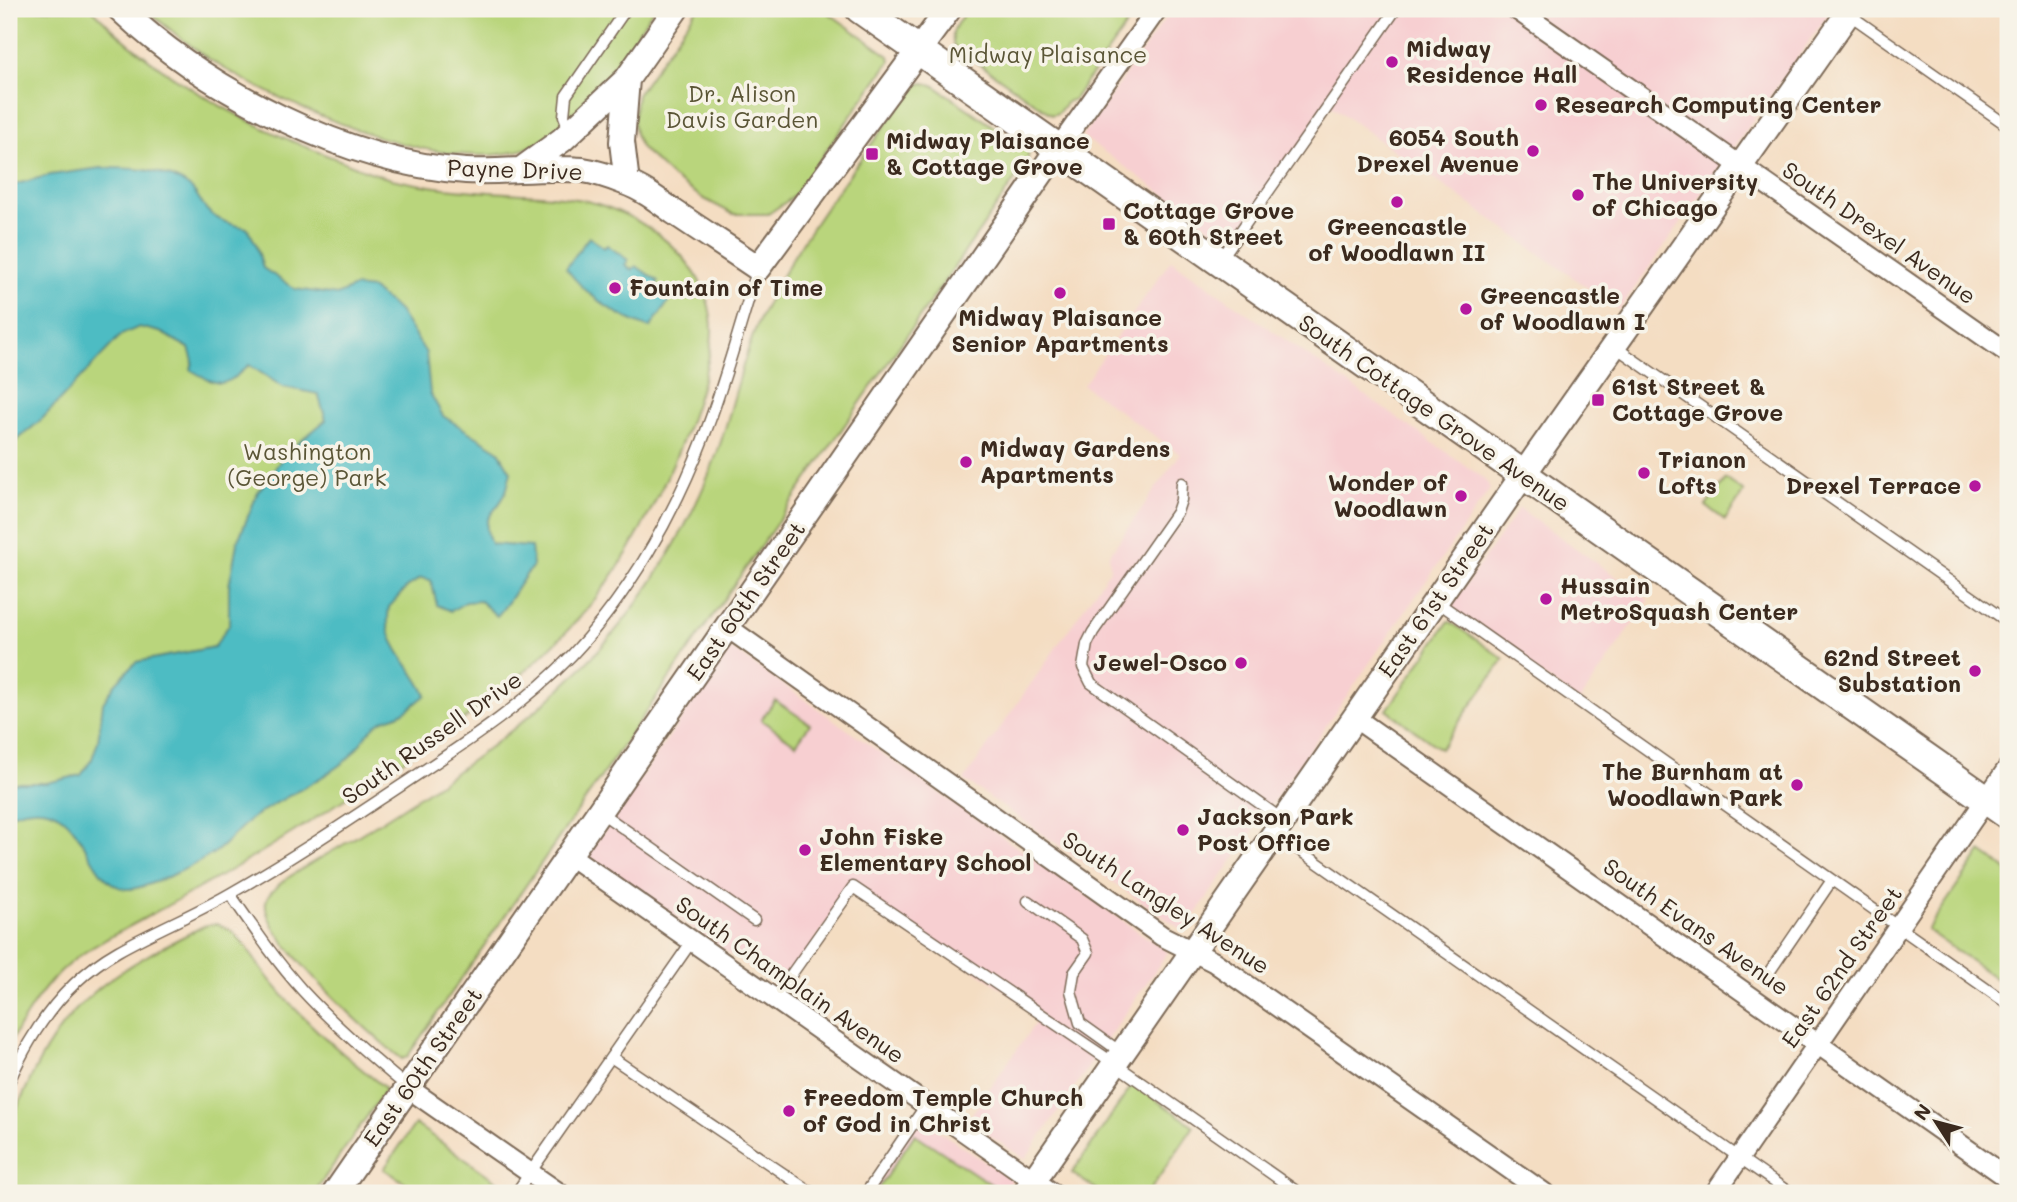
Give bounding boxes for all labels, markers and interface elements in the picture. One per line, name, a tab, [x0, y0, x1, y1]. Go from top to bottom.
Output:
place label: Midway Residence Hall	[1406, 33, 1577, 89]
park label: Midway Plaisance	[949, 39, 1147, 69]
marker: Midway Residence Hall	[1384, 54, 1400, 70]
park label: Dr. Alison Davis Garden	[666, 78, 818, 134]
place label: Research Computing Center	[1555, 89, 1881, 119]
marker: Research Computing Center	[1533, 97, 1549, 113]
place label: 6054 South Drexel Avenue	[1357, 122, 1519, 178]
place label: Midway Plaisance & Cottage Grove	[886, 125, 1090, 181]
marker: 6054 South Drexel Avenue	[1525, 143, 1541, 159]
marker: Midway Plaisance & Cottage Grove	[864, 146, 880, 162]
street label: Payne Drive	[447, 152, 583, 186]
street label: South Drexel Avenue	[1777, 154, 1982, 310]
place label: The University of Chicago	[1592, 166, 1758, 222]
marker: The University of Chicago	[1570, 187, 1586, 203]
marker: Greencastle of Woodlawn II	[1389, 194, 1405, 210]
place label: Cottage Grove & 60th Street	[1123, 195, 1294, 251]
place label: Greencastle of Woodlawn II	[1308, 211, 1486, 267]
marker: Cottage Grove & 60th Street	[1101, 216, 1117, 232]
place label: Fountain of Time	[629, 272, 823, 302]
marker: Fountain of Time	[607, 280, 623, 296]
place label: Greencastle of Woodlawn I	[1480, 280, 1645, 336]
marker: Midway Plaisance Senior Apartments	[1052, 285, 1068, 301]
marker: Greencastle of Woodlawn I	[1458, 301, 1474, 317]
place label: Midway Plaisance Senior Apartments	[951, 302, 1169, 358]
street label: South Cottage Grove Avenue	[1293, 307, 1576, 518]
place label: 61st Street & Cottage Grove	[1612, 371, 1783, 427]
marker: 61st Street & Cottage Grove	[1590, 392, 1606, 408]
place label: Midway Gardens Apartments	[980, 433, 1170, 489]
park label: Washington (George) Park	[227, 436, 387, 492]
place label: Trianon Lofts	[1658, 444, 1746, 500]
marker: Midway Gardens Apartments	[958, 454, 974, 470]
marker: Trianon Lofts	[1636, 465, 1652, 481]
place label: Wonder of Woodlawn	[1328, 467, 1448, 523]
place label: Drexel Terrace	[1786, 470, 1961, 500]
marker: Drexel Terrace	[1967, 478, 1983, 494]
marker: Wonder of Woodlawn	[1453, 488, 1469, 504]
street label: East 60th Street	[679, 515, 811, 686]
street label: East 61st Street	[1371, 516, 1500, 683]
place label: Hussain MetroSquash Center	[1560, 570, 1798, 626]
marker: Hussain MetroSquash Center	[1538, 591, 1554, 607]
place label: 62nd Street Substation	[1824, 642, 1961, 698]
place label: Jewel-Osco	[1093, 647, 1227, 677]
marker: Jewel-Osco	[1233, 655, 1249, 671]
marker: 62nd Street Substation	[1967, 663, 1983, 679]
street label: South Russell Drive	[335, 664, 527, 811]
place label: The Burnham at Woodlawn Park	[1602, 756, 1783, 812]
marker: The Burnham at Woodlawn Park	[1789, 777, 1805, 793]
place label: Jackson Park Post Office	[1197, 801, 1354, 857]
place label: John Fiske Elementary School	[819, 821, 1032, 877]
marker: Jackson Park Post Office	[1175, 822, 1191, 838]
street label: South Langley Avenue	[1057, 824, 1276, 980]
marker: John Fiske Elementary School	[797, 842, 813, 858]
street label: South Evans Avenue	[1598, 851, 1795, 1002]
street label: East 62nd Street	[1774, 880, 1908, 1053]
street label: South Champlain Avenue	[670, 889, 911, 1070]
street label: East 60th Street	[356, 981, 488, 1152]
place label: Freedom Temple Church of God in Christ	[803, 1082, 1083, 1138]
north arrow	[1902, 1086, 1972, 1156]
text: N	[1907, 1099, 1936, 1125]
marker: Freedom Temple Church of God in Christ	[781, 1103, 797, 1119]

